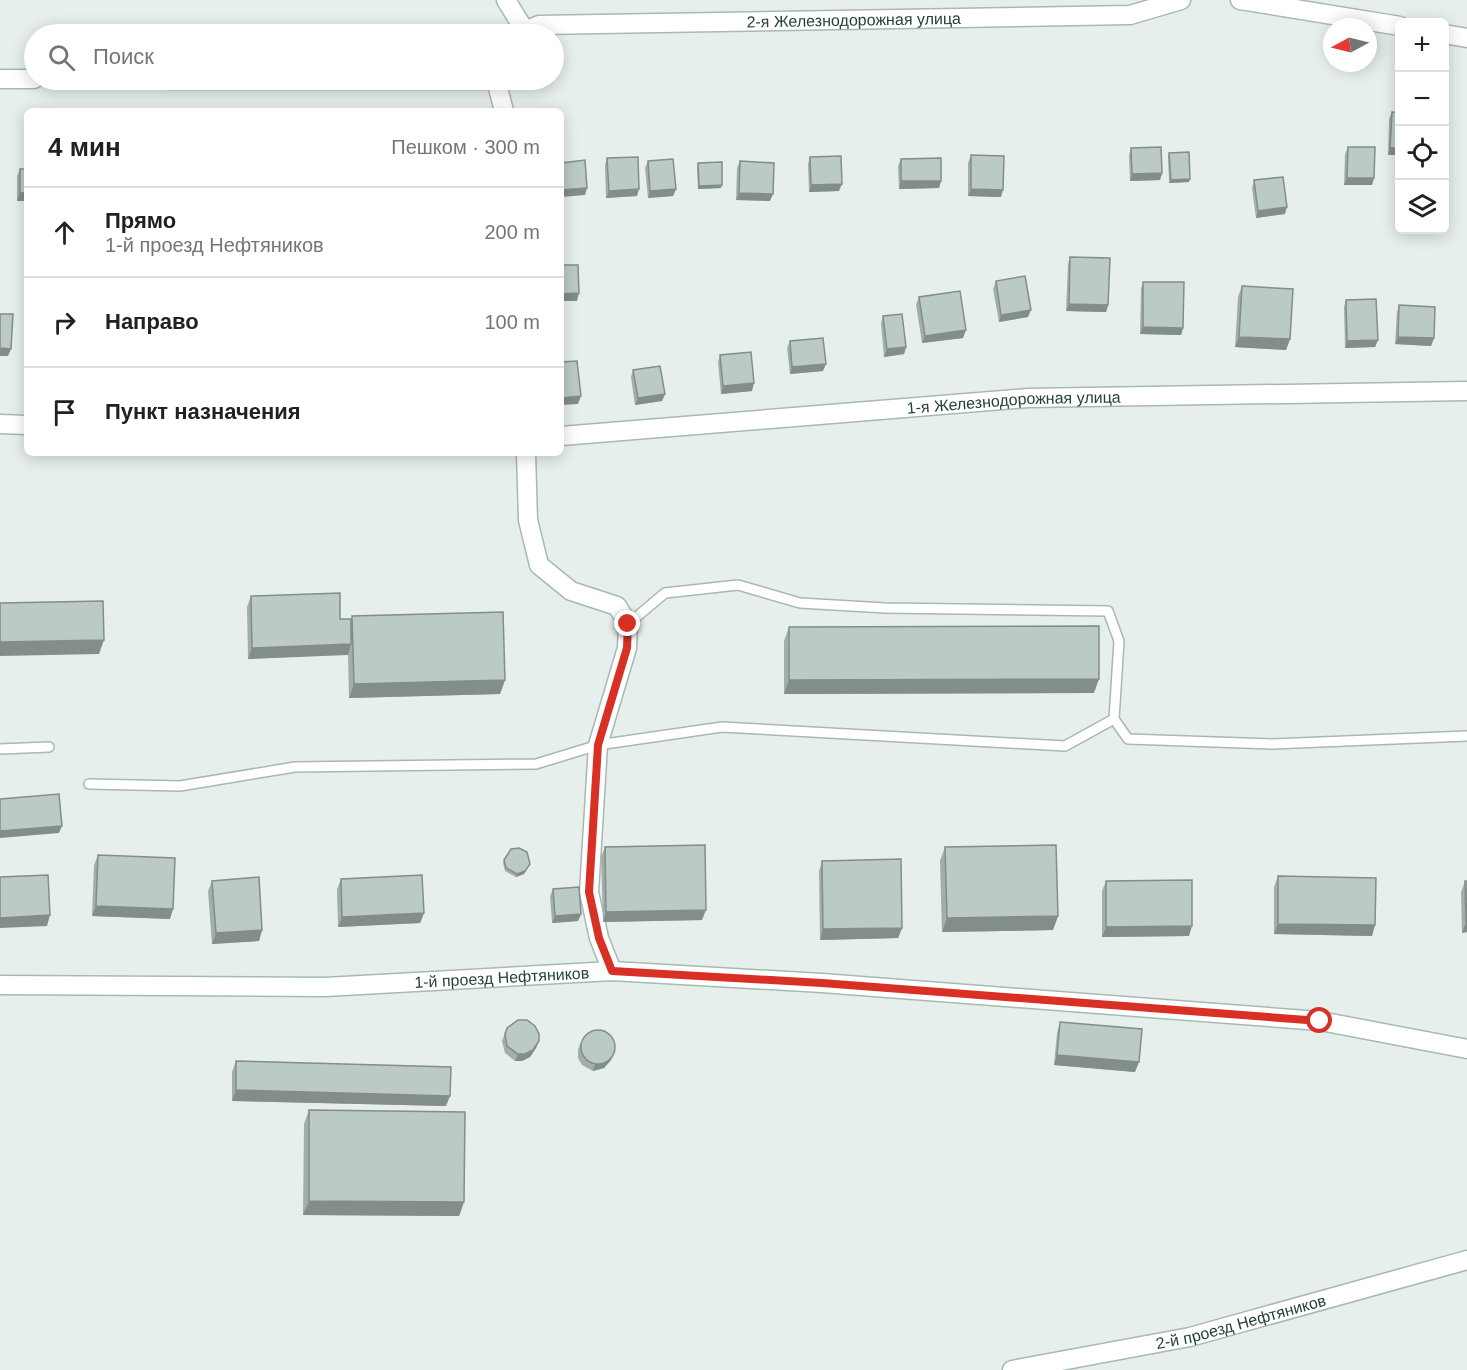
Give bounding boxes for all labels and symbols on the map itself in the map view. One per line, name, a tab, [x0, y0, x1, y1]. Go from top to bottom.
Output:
street label: 2-я Железнодорожная улица	[746, 9, 961, 30]
north arrow	[1323, 18, 1377, 72]
street label: 1-я Железнодорожная улица	[906, 388, 1121, 416]
route end	[614, 610, 640, 636]
street label: 1-й проезд Нефтяников	[414, 964, 590, 991]
route start	[1306, 1007, 1332, 1033]
street label: 2-й проезд Нефтяников	[1154, 1291, 1328, 1352]

